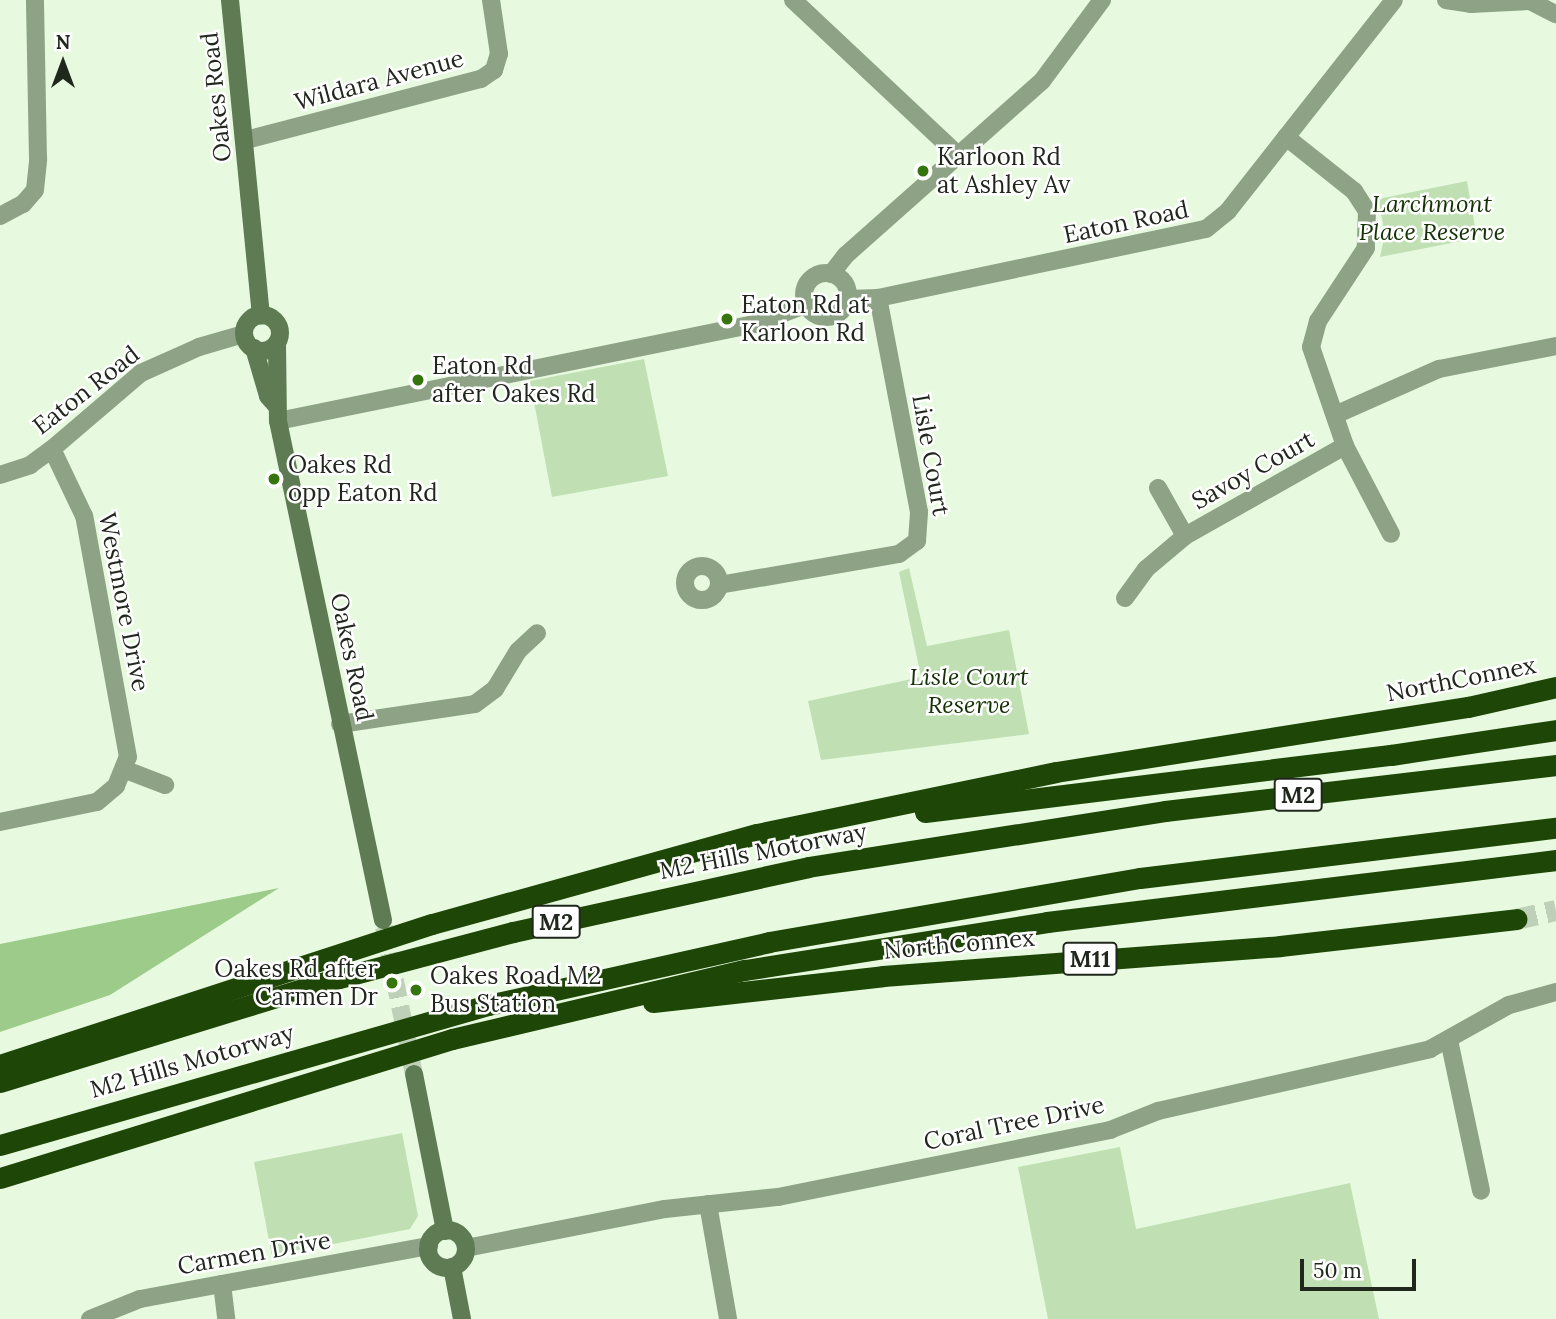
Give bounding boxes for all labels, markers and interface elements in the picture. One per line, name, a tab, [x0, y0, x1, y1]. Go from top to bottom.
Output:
north arrow	[28, 28, 98, 98]
text: N	[56, 30, 70, 54]
street label: Oakes Road	[195, 31, 237, 163]
street label: Wildara Avenue	[291, 44, 467, 116]
place label: Karloon Rd at Ashley Av	[937, 143, 1070, 199]
marker: Karloon Rd at Ashley Av	[915, 163, 931, 179]
park label: Larchmont Place Reserve	[1359, 190, 1505, 246]
street label: Eaton Road	[1061, 195, 1191, 249]
place label: Eaton Rd at Karloon Rd	[741, 291, 869, 347]
marker: Eaton Rd at Karloon Rd	[719, 311, 735, 327]
street label: Eaton Road	[27, 340, 145, 440]
place label: Eaton Rd after Oakes Rd	[432, 352, 596, 408]
marker: Eaton Rd after Oakes Rd	[410, 372, 426, 388]
street label: Lisle Court	[906, 392, 956, 518]
street label: Savoy Court	[1187, 425, 1319, 515]
place label: Oakes Rd opp Eaton Rd	[288, 451, 438, 507]
marker: Oakes Rd opp Eaton Rd	[266, 471, 282, 487]
street label: Westmore Drive	[93, 510, 155, 694]
street label: Oakes Road	[324, 590, 380, 724]
street label: NorthConnex	[1384, 650, 1538, 708]
park label: Lisle Court Reserve	[909, 663, 1029, 719]
road number: M2	[1274, 776, 1322, 814]
street label: M2 Hills Motorway	[657, 817, 869, 885]
road number: M2	[532, 903, 580, 942]
street label: NorthConnex	[882, 923, 1036, 965]
road number: M11	[1062, 940, 1118, 978]
place label: Oakes Rd after Carmen Dr	[214, 955, 378, 1011]
place label: Oakes Road M2 Bus Station	[430, 962, 602, 1018]
marker: Oakes Rd after Carmen Dr	[384, 975, 400, 991]
marker: Oakes Road M2 Bus Station	[408, 982, 424, 998]
street label: M2 Hills Motorway	[87, 1018, 297, 1104]
street label: Coral Tree Drive	[921, 1090, 1107, 1156]
street label: Carmen Drive	[175, 1225, 333, 1281]
scale bar	[1304, 1246, 1420, 1290]
text: 50 m	[1313, 1257, 1362, 1284]

